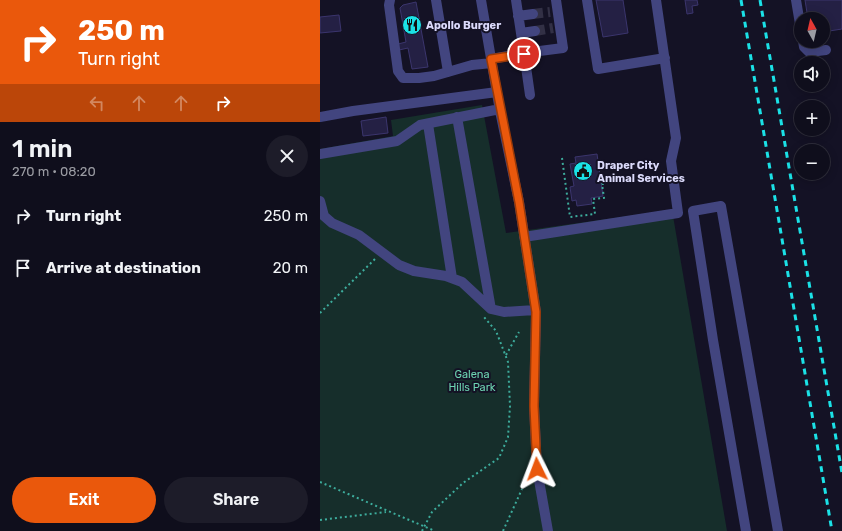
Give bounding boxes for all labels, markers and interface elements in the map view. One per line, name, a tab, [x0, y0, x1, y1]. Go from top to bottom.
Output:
north arrow	[794, 12, 830, 48]
map controls	[794, 12, 830, 180]
text: 250 m	[78, 14, 165, 47]
restaurant icon: Apollo Burger	[401, 14, 423, 36]
icon: right	[12, 16, 64, 68]
place label: Apollo Burger	[426, 19, 501, 32]
pin	[507, 37, 541, 71]
icon: arrive	[513, 43, 535, 65]
text: Turn right	[78, 48, 160, 70]
button: sound	[794, 56, 830, 92]
icon: left	[86, 92, 108, 114]
icon: ahead	[128, 92, 150, 114]
icon: ahead	[170, 92, 192, 114]
icon: right	[212, 92, 234, 114]
button: +	[794, 100, 830, 136]
text: 1 min	[12, 135, 72, 163]
button: close	[266, 135, 308, 177]
button: −	[794, 144, 830, 180]
place label: Draper City Animal Services	[597, 159, 685, 185]
public building icon: Draper City Animal Services	[572, 160, 594, 182]
text: 270 m · 08:20	[12, 164, 96, 179]
icon: right	[12, 205, 34, 227]
text: Turn right	[46, 207, 121, 225]
text: 250 m	[264, 207, 308, 225]
icon: arrive	[12, 257, 34, 279]
text: Arrive at destination	[46, 259, 201, 277]
text: 20 m	[273, 259, 308, 277]
park label: Galena Hills Park	[448, 368, 496, 394]
position arrow	[516, 448, 558, 490]
button: Exit	[12, 477, 156, 523]
button: Share	[164, 477, 308, 523]

